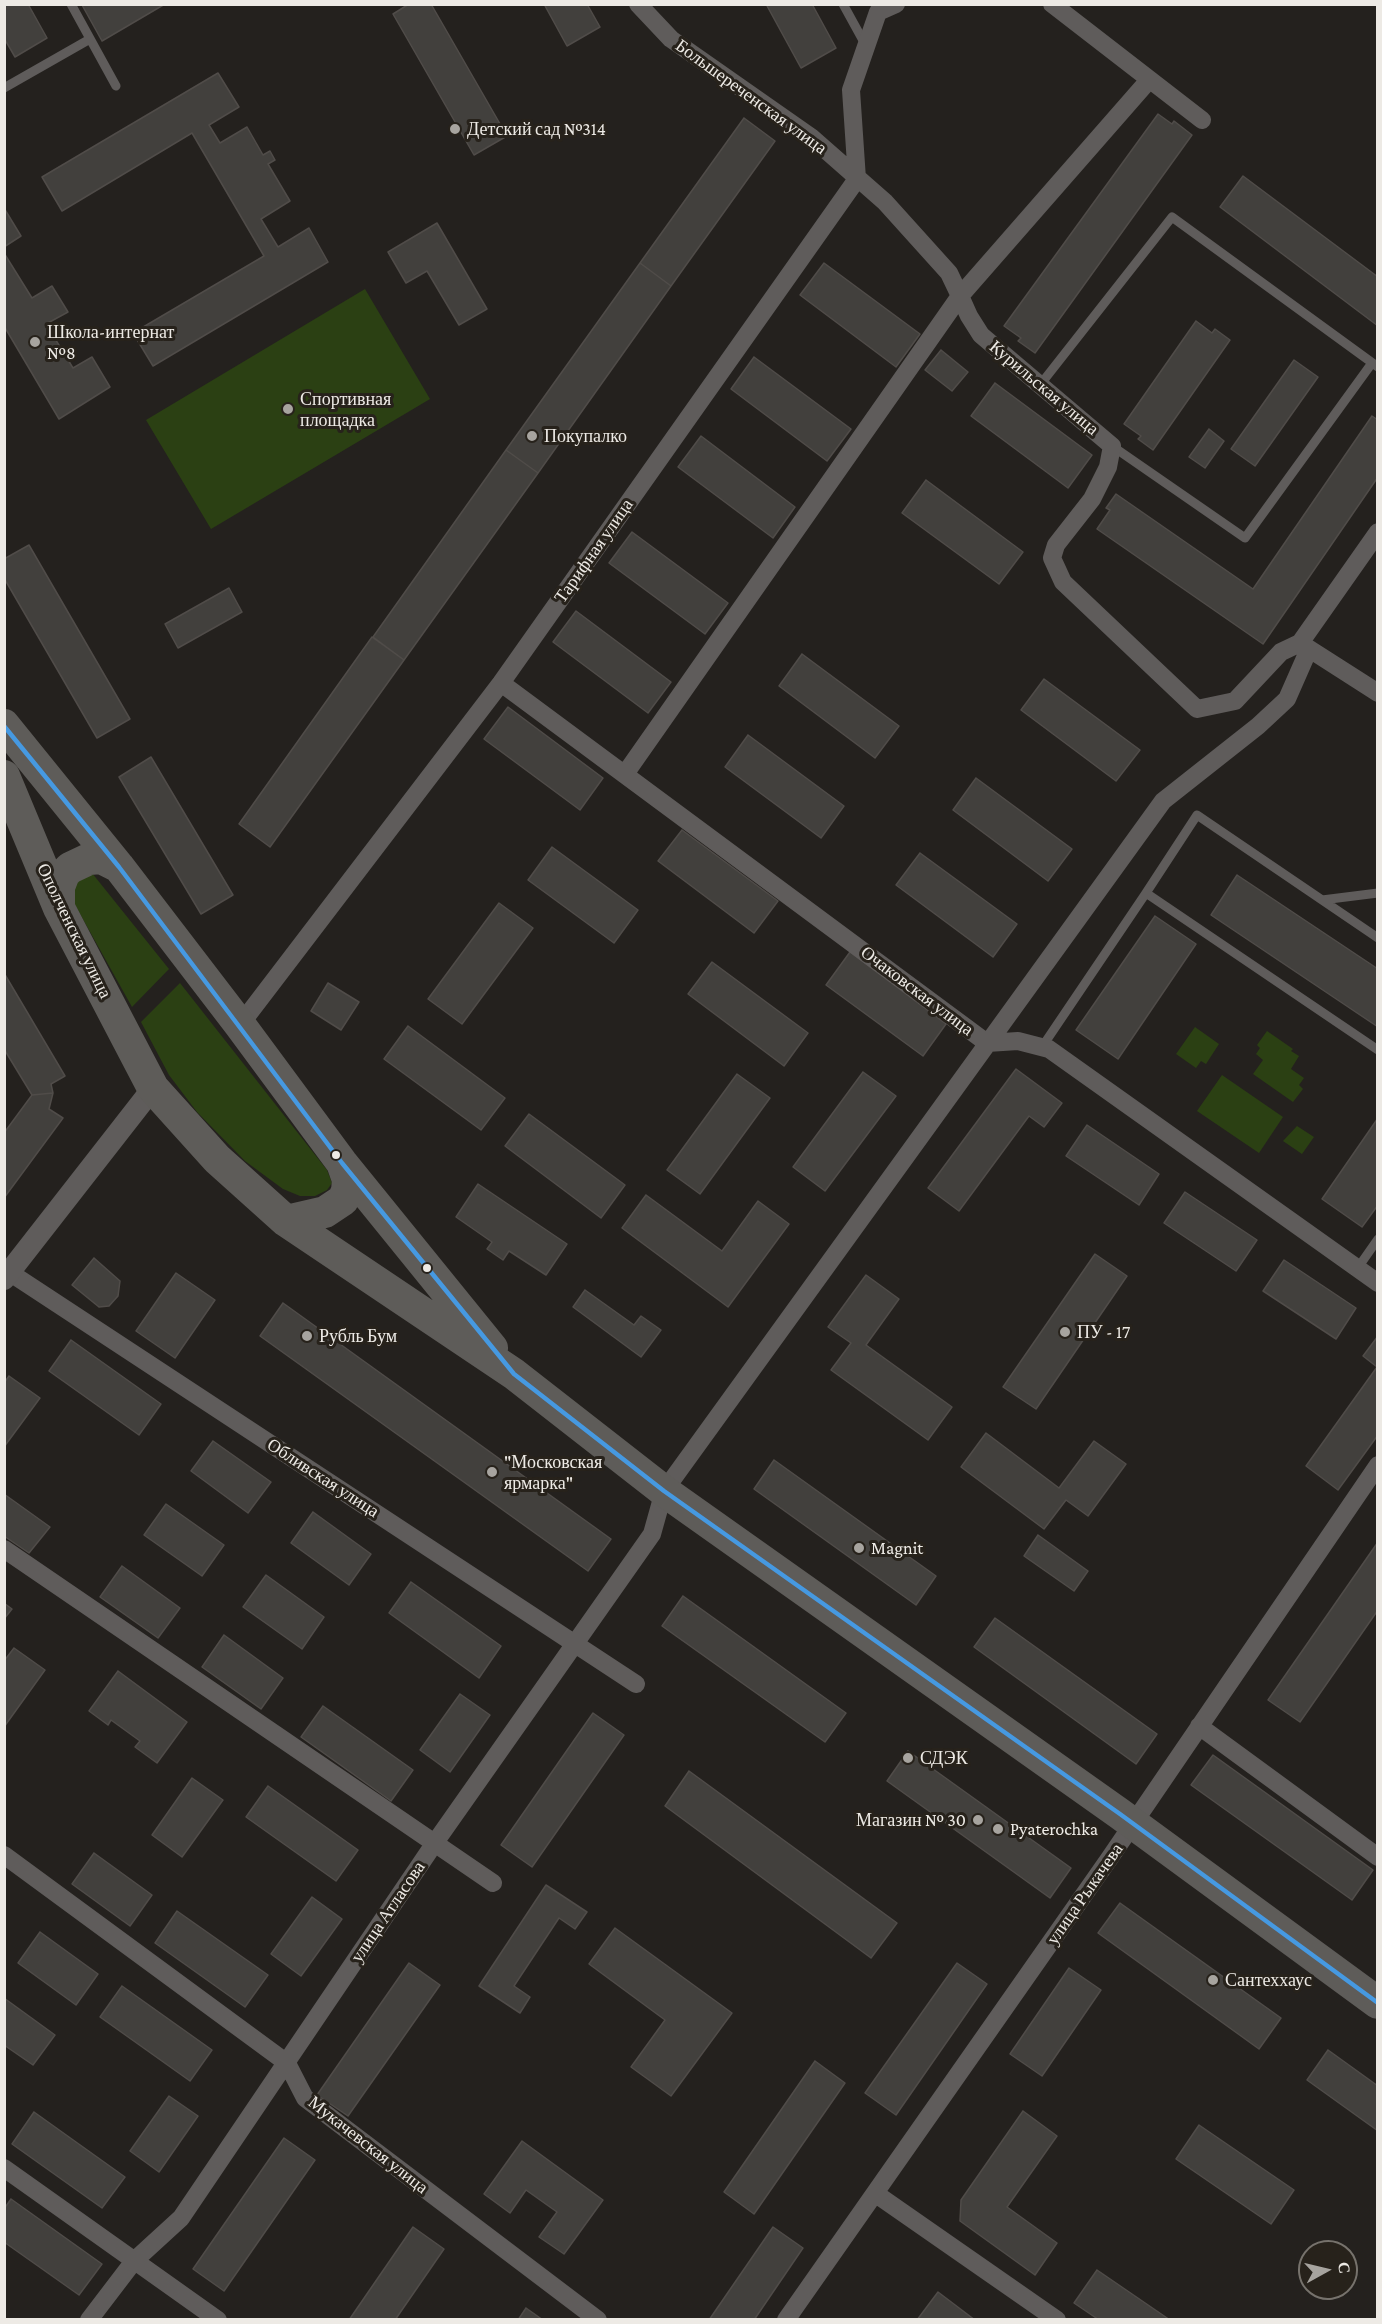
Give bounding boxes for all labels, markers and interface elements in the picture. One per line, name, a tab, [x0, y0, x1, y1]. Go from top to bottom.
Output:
street label: Большереченская улица	[671, 35, 831, 159]
place label: Детский сад №314	[467, 118, 606, 140]
marker: Детский сад №314	[448, 122, 462, 136]
place label: Школа-интернат №8	[47, 321, 174, 364]
marker: Школа-интернат №8	[28, 335, 42, 349]
street label: Курильская улица	[985, 336, 1103, 440]
place label: Спортивная площадка	[300, 388, 391, 430]
marker: Спортивная площадка	[281, 402, 295, 416]
place label: Покупалко	[544, 425, 627, 447]
marker: Покупалко	[525, 429, 539, 443]
street label: Тарифная улица	[550, 495, 638, 607]
street label: Ополченская улица	[32, 860, 116, 1002]
street label: Очаковская улица	[856, 942, 978, 1040]
unlabelled marker	[330, 1149, 342, 1161]
unlabelled marker	[421, 1262, 433, 1274]
place label: ПУ - 17	[1077, 1321, 1130, 1343]
place label: Рубль Бум	[319, 1325, 397, 1347]
marker: ПУ - 17	[1058, 1325, 1072, 1339]
marker: Рубль Бум	[300, 1329, 314, 1343]
street label: Обливская улица	[263, 1434, 383, 1522]
place label: "Московская ярмарка"	[504, 1451, 602, 1494]
marker: "Московская ярмарка"	[485, 1465, 499, 1479]
place label: Magnit	[871, 1537, 923, 1559]
marker: Magnit	[852, 1541, 866, 1555]
place label: СДЭК	[920, 1747, 968, 1769]
marker: СДЭК	[901, 1751, 915, 1765]
place label: Магазин № 30	[856, 1809, 966, 1831]
marker: Магазин № 30	[971, 1813, 985, 1827]
place label: Pyaterochka	[1010, 1818, 1098, 1840]
marker: Pyaterochka	[991, 1822, 1005, 1836]
street label: улица Рыкачева	[1042, 1839, 1128, 1949]
street label: улица Атласова	[346, 1857, 430, 1967]
place label: Сантеххаус	[1225, 1969, 1312, 1991]
marker: Сантеххаус	[1206, 1973, 1220, 1987]
street label: Мукачевская улица	[304, 2091, 432, 2199]
north arrow	[1298, 2240, 1358, 2300]
text: С	[1335, 2261, 1354, 2275]

